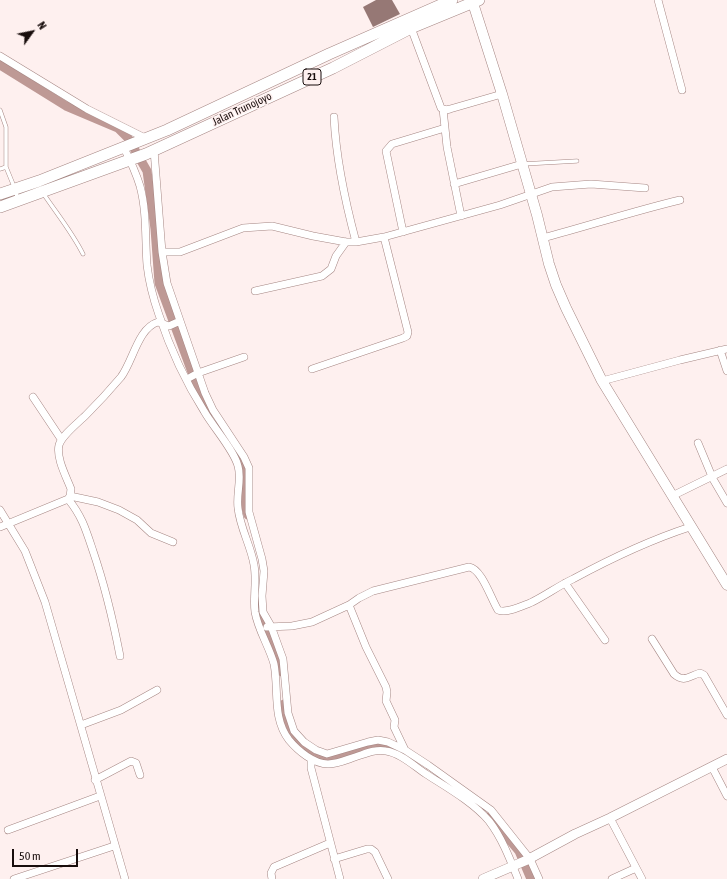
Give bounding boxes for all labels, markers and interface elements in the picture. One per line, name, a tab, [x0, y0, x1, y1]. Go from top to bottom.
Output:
north arrow	[12, 12, 52, 52]
text: N	[35, 19, 49, 31]
road number: 21	[303, 69, 321, 85]
street label: Jalan Trunojoyo	[210, 90, 274, 128]
scale bar	[14, 841, 80, 867]
text: 50 m	[19, 849, 41, 863]

